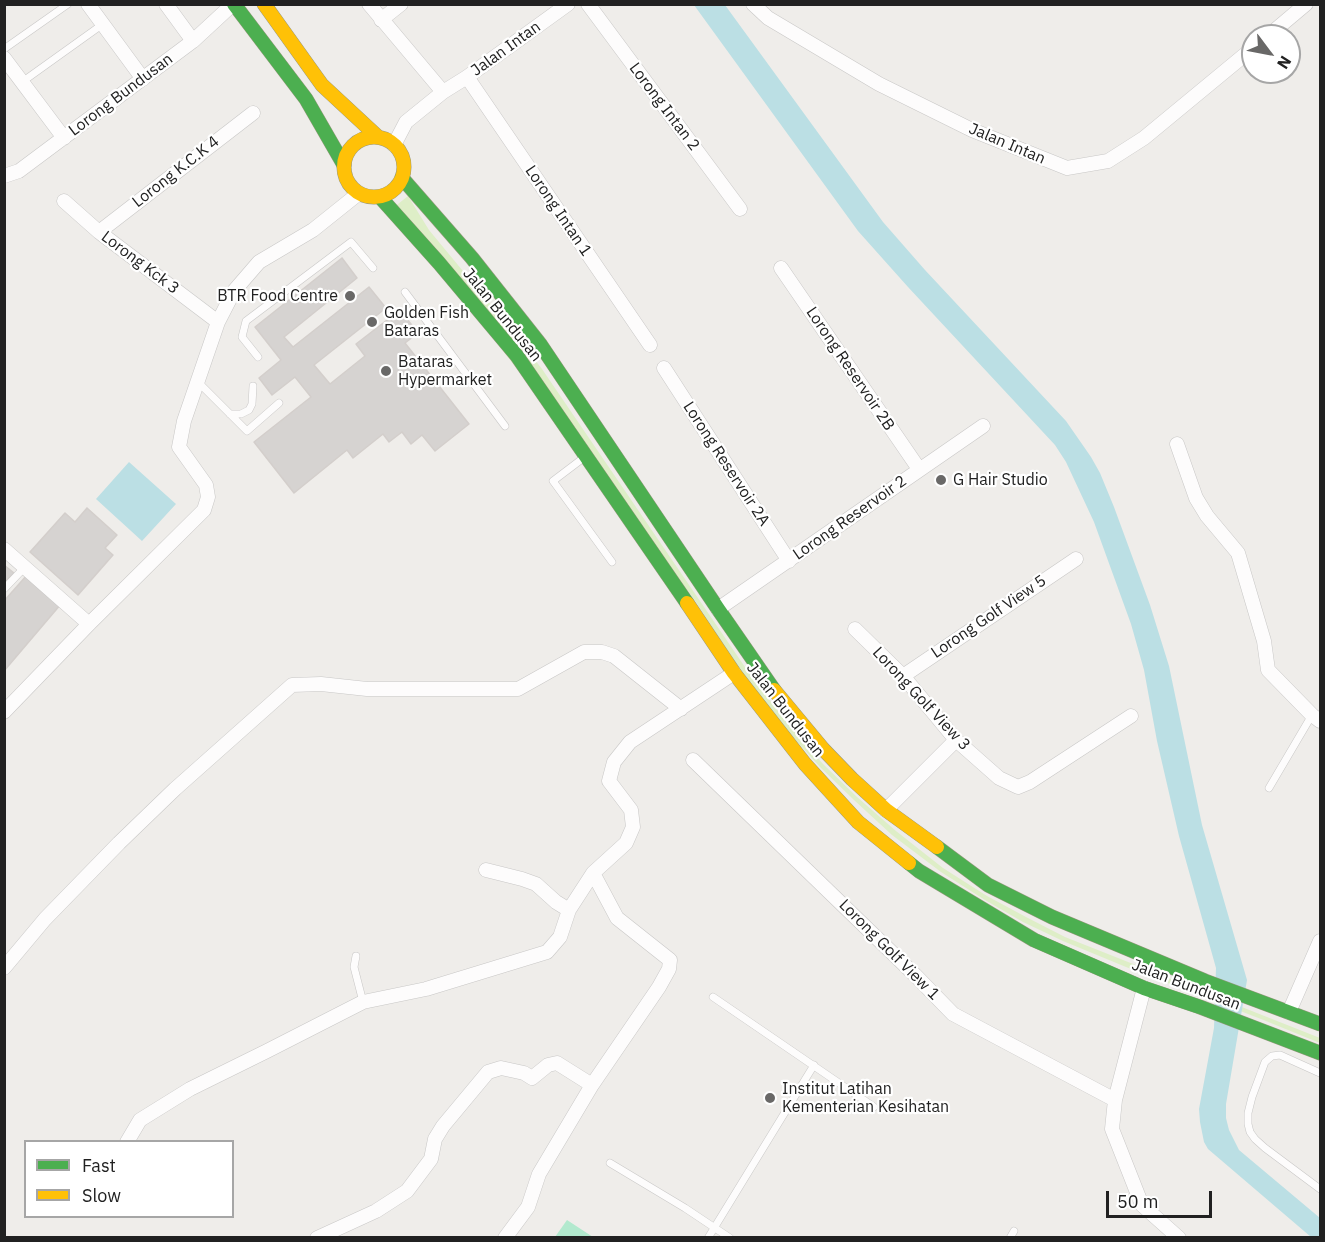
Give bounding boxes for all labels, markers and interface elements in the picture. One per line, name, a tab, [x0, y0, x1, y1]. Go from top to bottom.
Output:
street label: Jalan Intan	[468, 17, 544, 81]
north arrow	[1241, 24, 1301, 84]
street label: Lorong Bundusan	[65, 50, 177, 140]
text: N	[1273, 52, 1296, 73]
street label: Lorong Intan 2	[625, 59, 703, 155]
street label: Jalan Intan	[966, 119, 1048, 169]
street label: Lorong K.C.K 4	[129, 132, 223, 212]
street label: Lorong Intan 1	[521, 162, 595, 260]
street label: Lorong Kck 3	[97, 228, 183, 298]
street label: Jalan Bundusan	[458, 264, 546, 366]
place label: BTR Food Centre	[217, 286, 338, 306]
marker: BTR Food Centre	[343, 289, 357, 303]
place label: Golden Fish Bataras	[384, 303, 469, 341]
street label: Lorong Reservoir 2B	[802, 304, 898, 434]
marker: Golden Fish Bataras	[365, 315, 379, 329]
place label: Bataras Hypermarket	[398, 352, 492, 390]
marker: Bataras Hypermarket	[379, 364, 393, 378]
street label: Lorong Reservoir 2A	[679, 398, 773, 530]
place label: G Hair Studio	[953, 470, 1048, 490]
street label: Lorong Reservoir 2	[790, 472, 910, 564]
marker: G Hair Studio	[934, 473, 948, 487]
street label: Lorong Golf View 5	[928, 571, 1050, 663]
street label: Lorong Golf View 3	[868, 643, 974, 755]
street label: Jalan Bundusan	[742, 659, 828, 761]
street label: Lorong Golf View 1	[835, 896, 943, 1004]
street label: Jalan Bundusan	[1129, 955, 1243, 1015]
place label: Institut Latihan Kementerian Kesihatan	[782, 1079, 949, 1117]
marker: Institut Latihan Kementerian Kesihatan	[763, 1091, 777, 1105]
legend	[24, 1140, 234, 1218]
text: Fast	[82, 1154, 116, 1177]
scale bar	[1109, 1179, 1216, 1217]
text: Slow	[82, 1184, 121, 1207]
text: 50 m	[1117, 1190, 1159, 1213]

